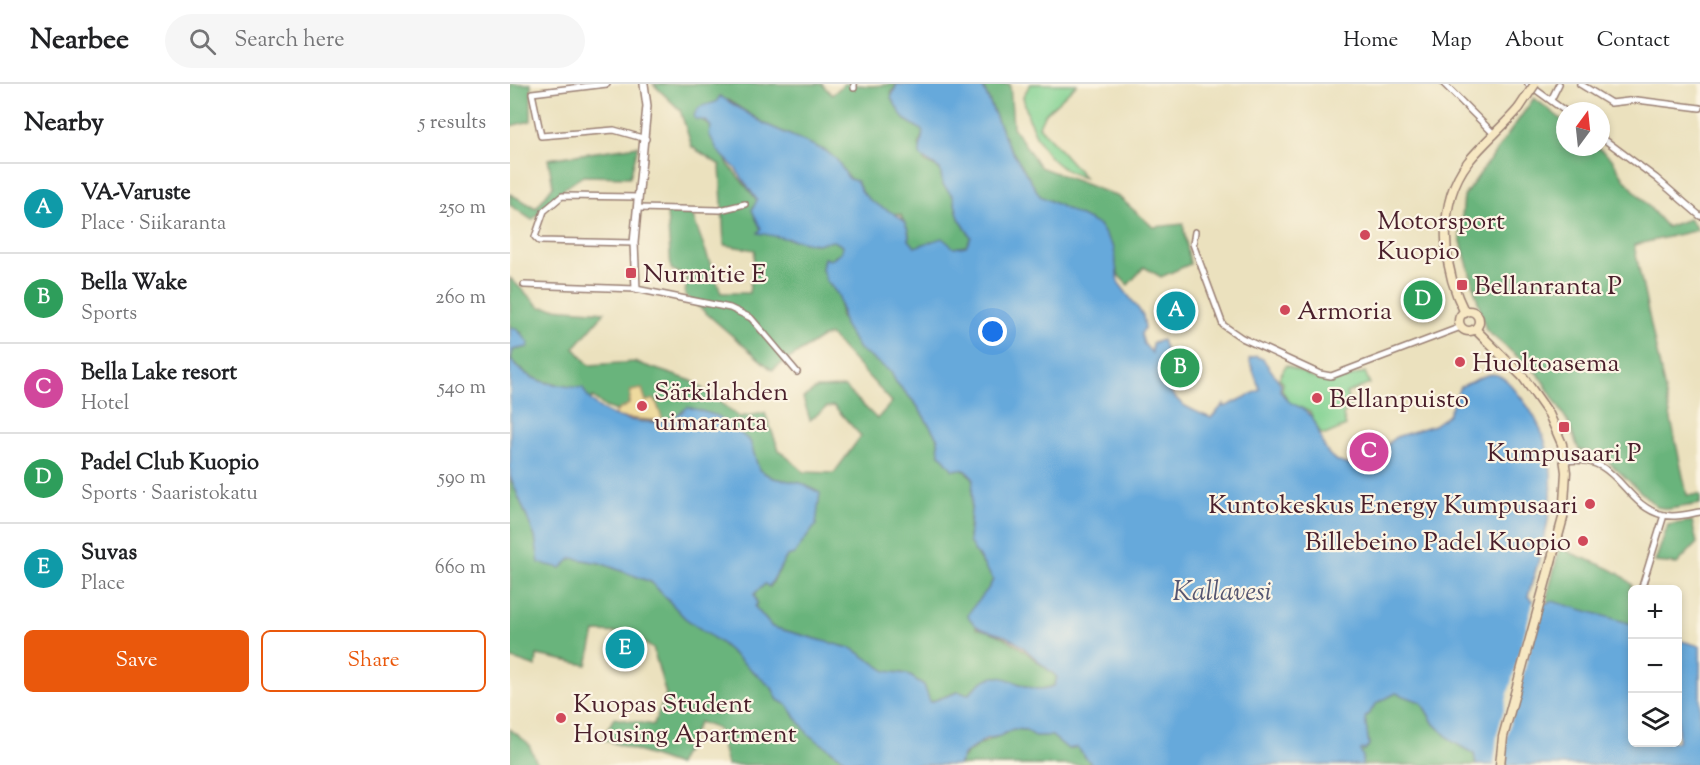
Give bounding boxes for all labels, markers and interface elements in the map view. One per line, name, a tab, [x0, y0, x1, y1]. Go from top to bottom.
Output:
search box	[165, 14, 585, 68]
text: Nearbee	[30, 21, 129, 61]
icon: search	[186, 25, 219, 58]
text: Search here	[234, 25, 345, 57]
text: Home	[1343, 26, 1398, 56]
text: Map	[1431, 26, 1472, 56]
text: About	[1505, 26, 1564, 56]
text: Contact	[1597, 26, 1670, 56]
north arrow	[1556, 102, 1610, 156]
text: Nearby	[24, 105, 104, 142]
text: 5 results	[419, 109, 486, 138]
text: VA-Varuste	[81, 178, 191, 210]
text: A	[35, 194, 52, 223]
text: 250 m	[438, 194, 486, 223]
place label: Motorsport Kuopio	[1377, 204, 1505, 271]
text: Place · Siikaranta	[81, 210, 226, 239]
marker: Motorsport Kuopio	[1358, 228, 1372, 242]
place label: Nurmitie E	[643, 257, 767, 294]
marker: Nurmitie E	[624, 266, 638, 280]
text: Bella Wake	[81, 268, 187, 300]
place label: Bellanranta P	[1474, 269, 1622, 306]
pin: D	[1404, 278, 1442, 322]
marker: Bellanranta P	[1455, 278, 1469, 292]
text: B	[37, 284, 50, 313]
text: 260 m	[435, 284, 486, 313]
pin: A	[1156, 288, 1196, 334]
place label: Armoria	[1297, 294, 1392, 331]
text: Sports	[81, 300, 137, 329]
marker: Armoria	[1278, 303, 1292, 317]
your location	[978, 317, 1007, 346]
pin: B	[1160, 346, 1200, 390]
place label: Huoltoasema	[1472, 346, 1620, 383]
marker: Huoltoasema	[1453, 355, 1467, 369]
text: Bella Lake resort	[81, 358, 237, 390]
text: C	[35, 374, 52, 403]
text: 540 m	[438, 374, 486, 403]
place label: Särkilahden uimaranta	[654, 375, 788, 442]
place label: Bellanpuisto	[1329, 382, 1469, 419]
text: Hotel	[81, 390, 129, 419]
marker: Bellanpuisto	[1310, 391, 1324, 405]
marker: Särkilahden uimaranta	[635, 399, 649, 413]
marker: Kumpusaari P	[1557, 420, 1571, 434]
pin: C	[1350, 430, 1388, 475]
place label: Kumpusaari P	[1487, 436, 1641, 473]
text: Padel Club Kuopio	[81, 448, 259, 480]
text: D	[36, 464, 51, 493]
text: 590 m	[438, 464, 486, 493]
text: Sports · Saaristokatu	[81, 480, 258, 509]
place label: Kuntokeskus Energy Kumpusaari	[1208, 488, 1578, 525]
marker: Kuntokeskus Energy Kumpusaari	[1583, 497, 1597, 511]
place label: Billebeino Padel Kuopio	[1305, 525, 1571, 562]
marker: Billebeino Padel Kuopio	[1576, 534, 1590, 548]
text: Suvas	[81, 538, 137, 570]
text: E	[37, 554, 50, 583]
text: 660 m	[435, 554, 486, 583]
text: Place	[81, 570, 125, 599]
water label: Kallavesi	[1173, 574, 1271, 613]
map controls	[1628, 585, 1682, 747]
button: +	[1628, 585, 1682, 639]
pin: E	[606, 626, 644, 672]
button: Save	[24, 630, 249, 692]
button: Share	[261, 630, 486, 692]
button: −	[1628, 639, 1682, 693]
place label: Kuopas Student Housing Apartment	[573, 687, 797, 754]
button: layers	[1628, 693, 1682, 747]
marker: Kuopas Student Housing Apartment	[554, 711, 568, 725]

